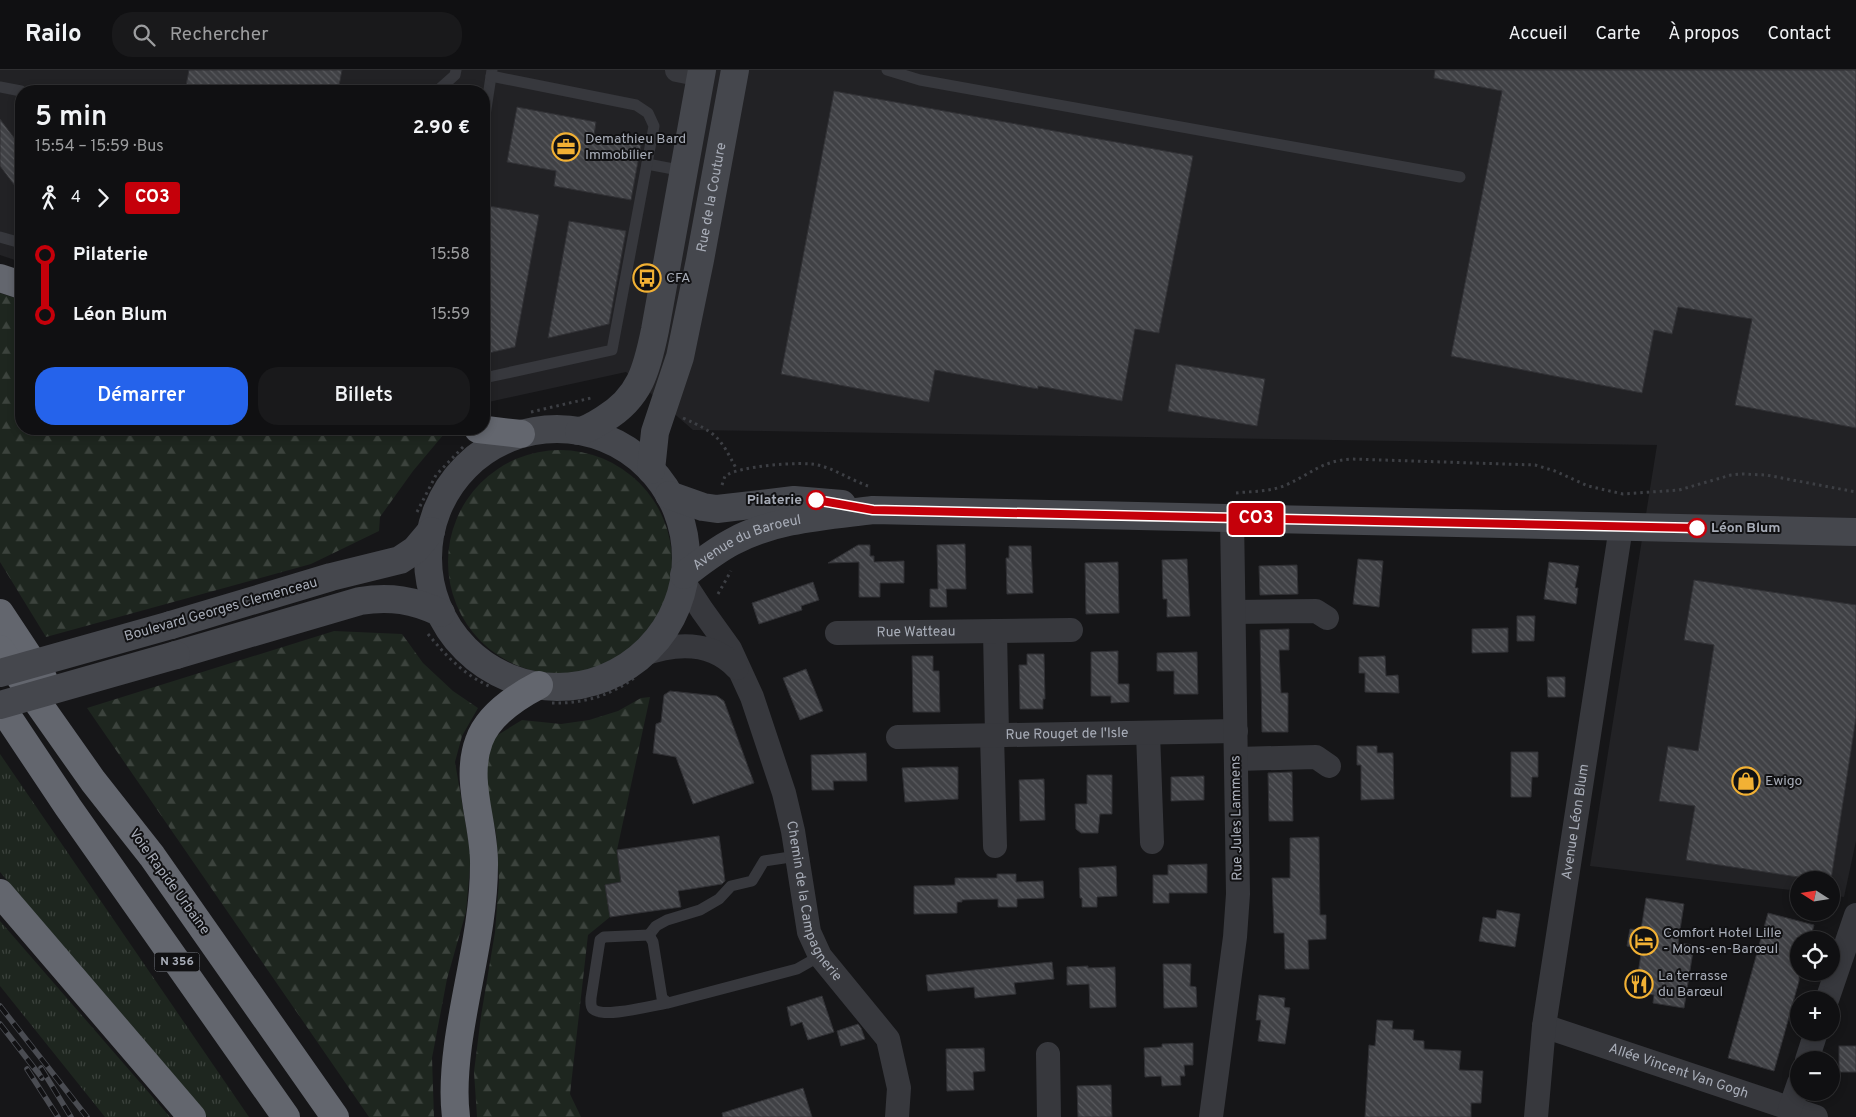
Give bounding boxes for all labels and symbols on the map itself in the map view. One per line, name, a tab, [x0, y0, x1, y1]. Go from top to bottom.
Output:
place label: Demathieu Bard Immobilier	[585, 131, 686, 164]
office icon: Demathieu Bard Immobilier	[551, 132, 581, 162]
street label: Rue de la Couture	[693, 141, 730, 254]
bus stop icon: CFA	[632, 263, 662, 293]
place label: CFA	[666, 270, 690, 287]
marker: Pilaterie	[806, 490, 826, 510]
place label: Pilaterie	[747, 492, 802, 509]
line badge: CO3	[1227, 503, 1285, 535]
street label: Avenue du Baroeul	[689, 511, 803, 574]
marker: Léon Blum	[1687, 518, 1707, 538]
place label: Léon Blum	[1711, 520, 1781, 537]
street label: Boulevard Georges Clemenceau	[123, 574, 319, 646]
street label: Rue Watteau	[876, 623, 956, 641]
street label: Rue Rouget de l'Isle	[1005, 724, 1129, 744]
street label: Rue Jules Lammens	[1227, 755, 1247, 881]
street label: Avenue Léon Blum	[1558, 763, 1593, 881]
shop icon: Ewigo	[1731, 766, 1761, 796]
place label: Ewigo	[1765, 773, 1803, 790]
street label: Chemin de la Campagnerie	[782, 819, 846, 985]
street label: Voie Rapide Urbaine	[125, 826, 213, 938]
north arrow	[1790, 871, 1840, 921]
place label: Comfort Hotel Lille - Mons-en-Barœul	[1663, 925, 1781, 958]
hotel icon: Comfort Hotel Lille - Mons-en-Barœul	[1629, 926, 1659, 956]
road number: N 356	[154, 952, 200, 972]
place label: La terrasse du Barœul	[1658, 968, 1728, 1001]
restaurant icon: La terrasse du Barœul	[1624, 969, 1654, 999]
street label: Allée Vincent Van Gogh	[1607, 1040, 1751, 1102]

